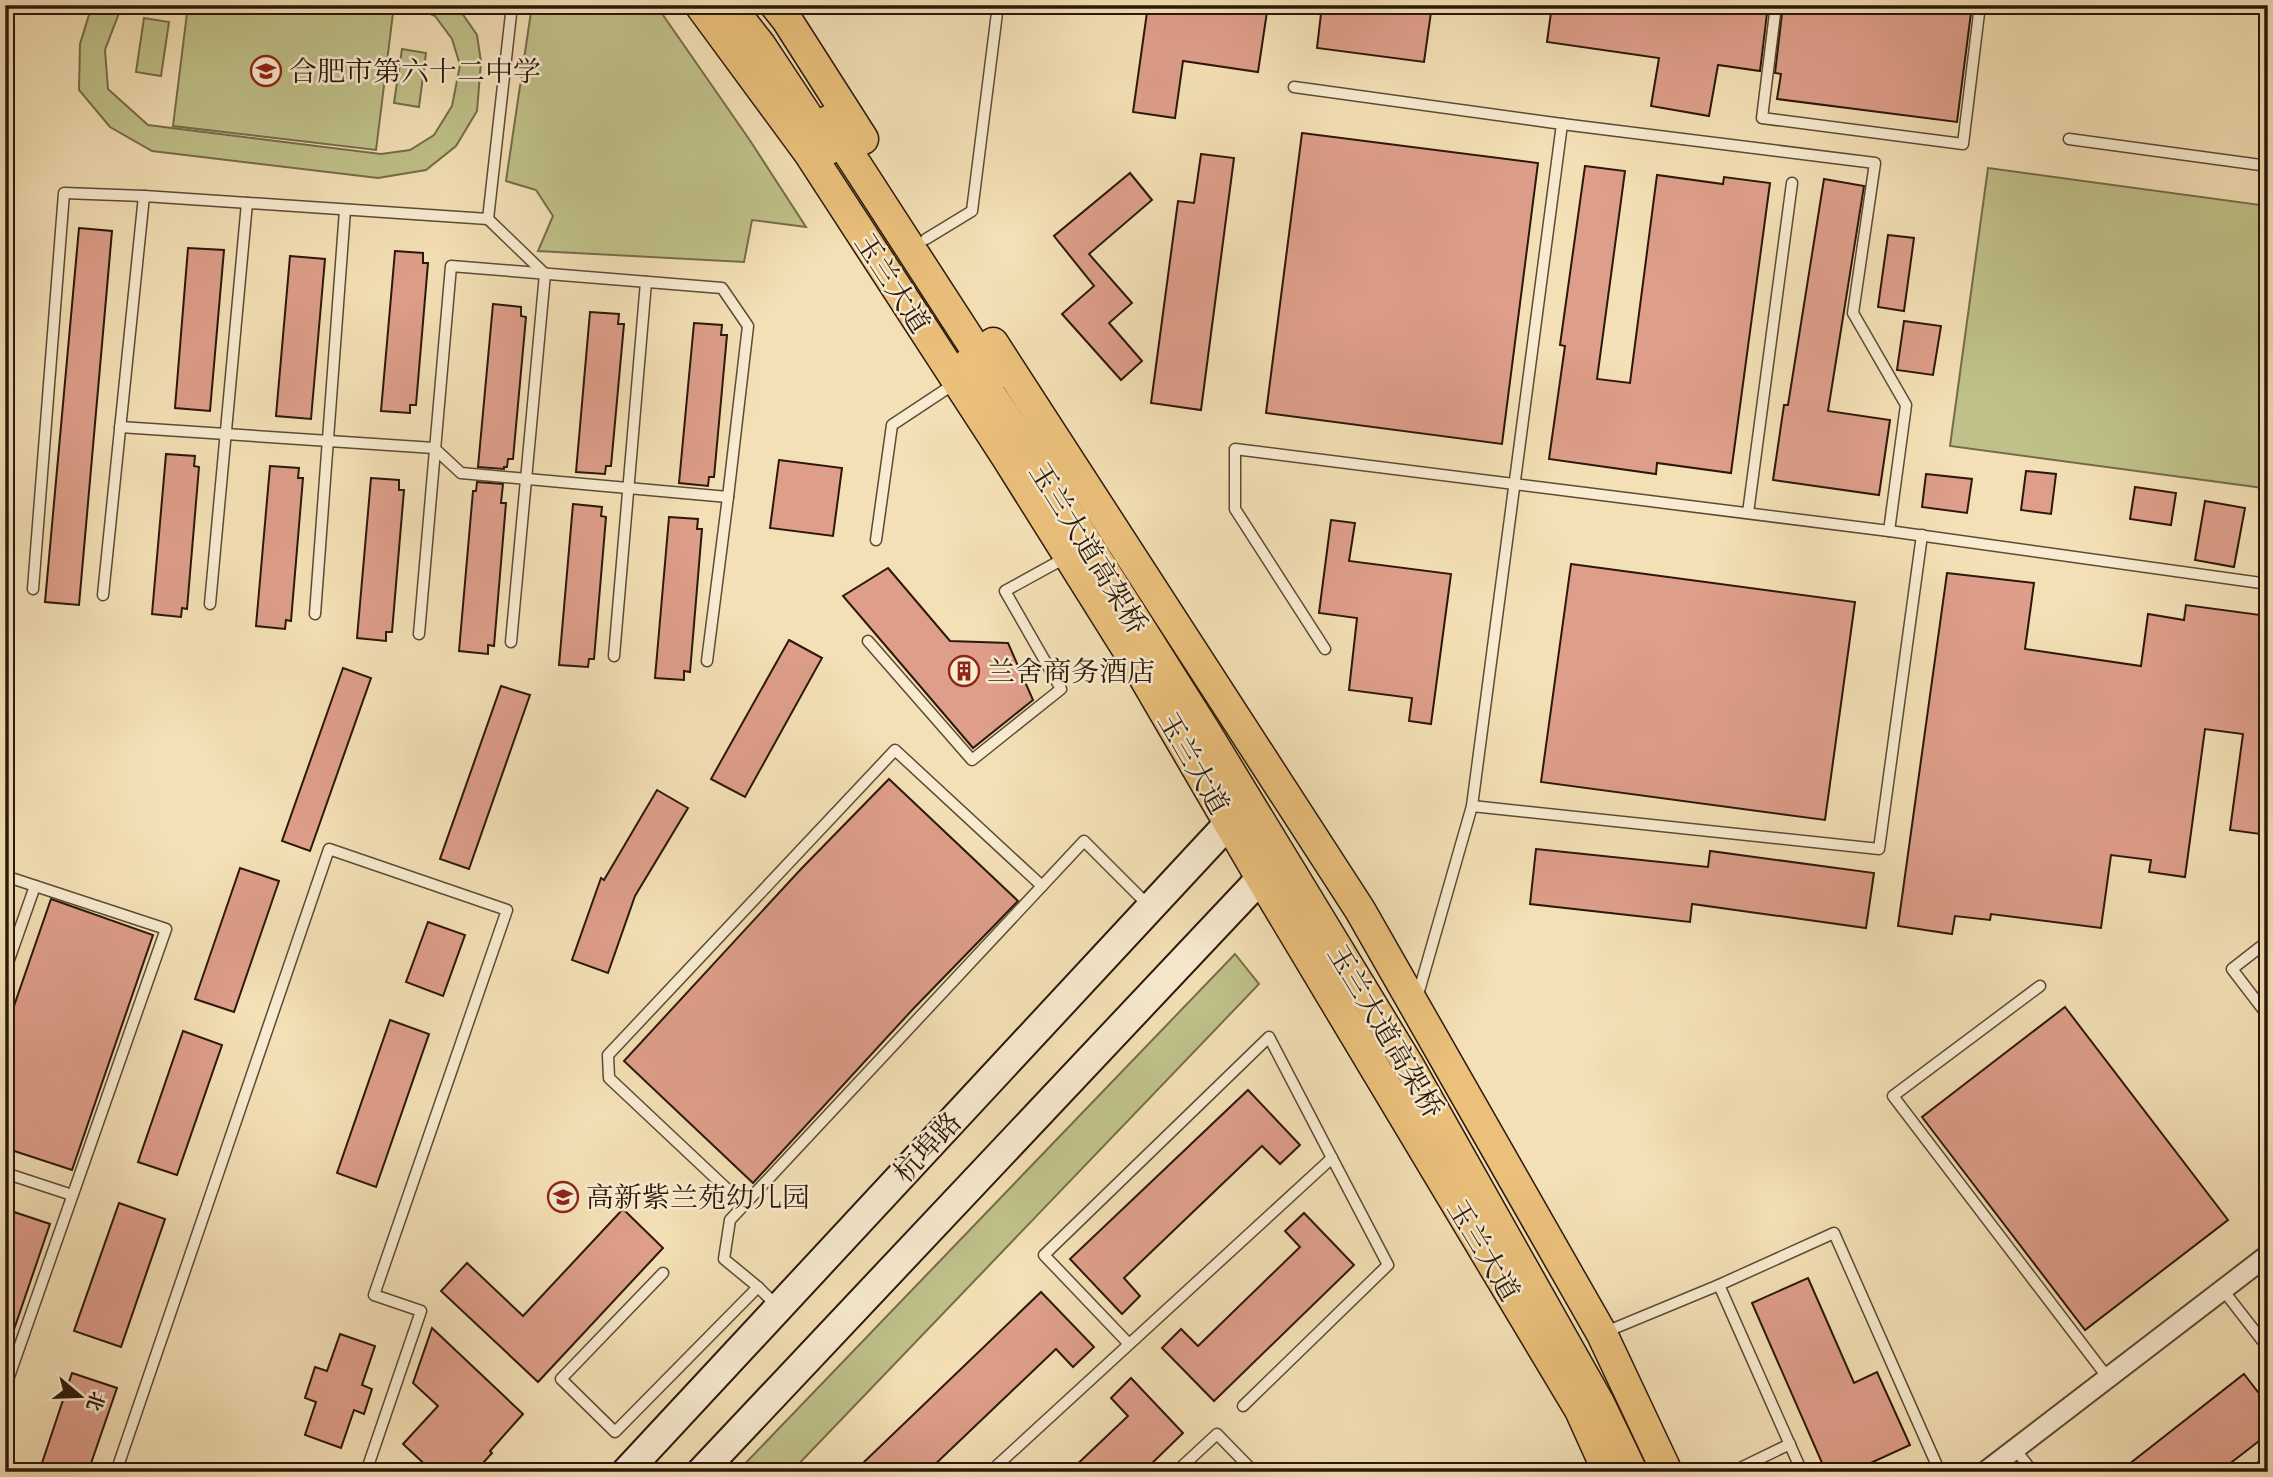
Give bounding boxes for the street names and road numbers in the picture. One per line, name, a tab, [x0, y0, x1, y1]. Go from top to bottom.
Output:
street label: 玉兰大道	[847, 227, 938, 340]
street label: 玉兰大道高架桥	[1022, 456, 1155, 641]
street label: 玉兰大道	[1150, 706, 1237, 821]
street label: 玉兰大道高架桥	[1320, 938, 1451, 1124]
street label: 杭埠路	[886, 1105, 969, 1190]
street label: 玉兰大道	[1440, 1193, 1527, 1307]

